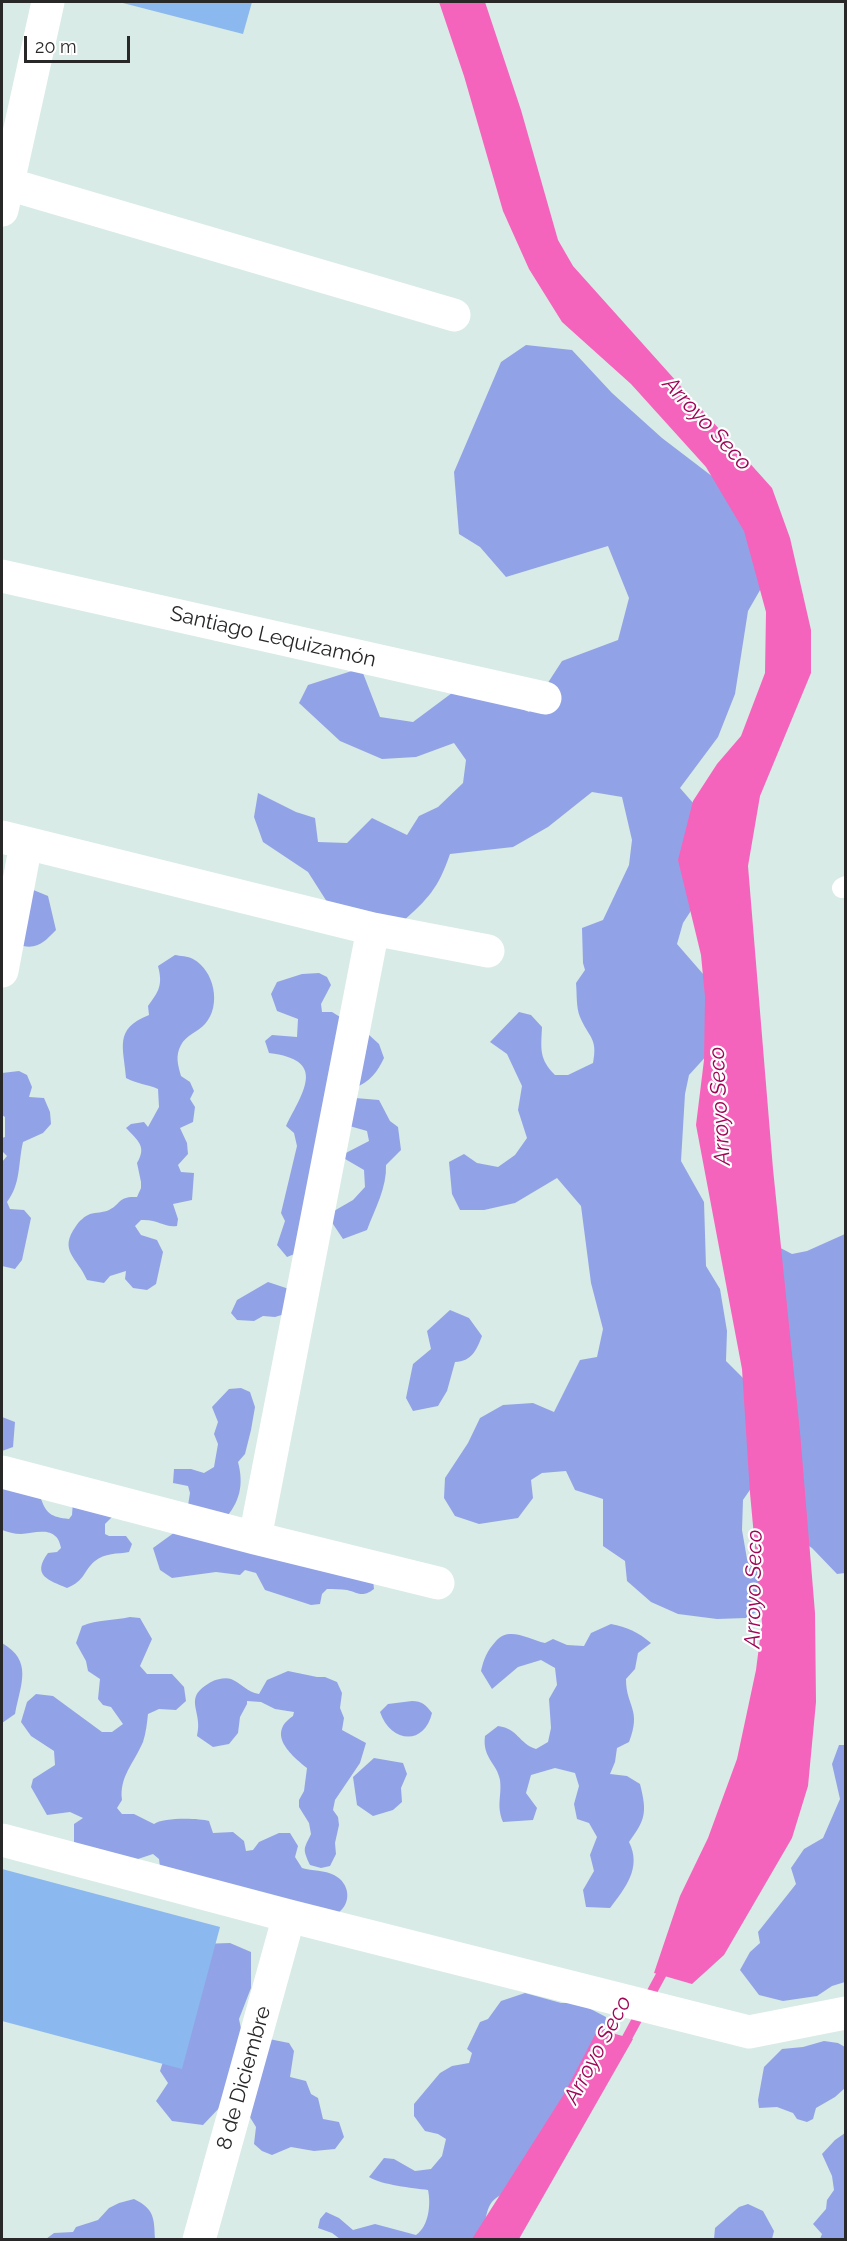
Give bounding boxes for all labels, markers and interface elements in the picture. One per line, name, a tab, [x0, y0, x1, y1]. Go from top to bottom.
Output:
scale bar	[27, 24, 134, 62]
text: 20 m	[35, 36, 77, 57]
water label: Arroyo Seco	[657, 372, 757, 476]
street label: Santiago Lequizamón	[168, 601, 378, 673]
water label: Arroyo Seco	[704, 1046, 736, 1166]
water label: Arroyo Seco	[740, 1529, 768, 1649]
water label: Arroyo Seco	[558, 1991, 638, 2109]
street label: 8 de Diciembre	[211, 2003, 277, 2153]

